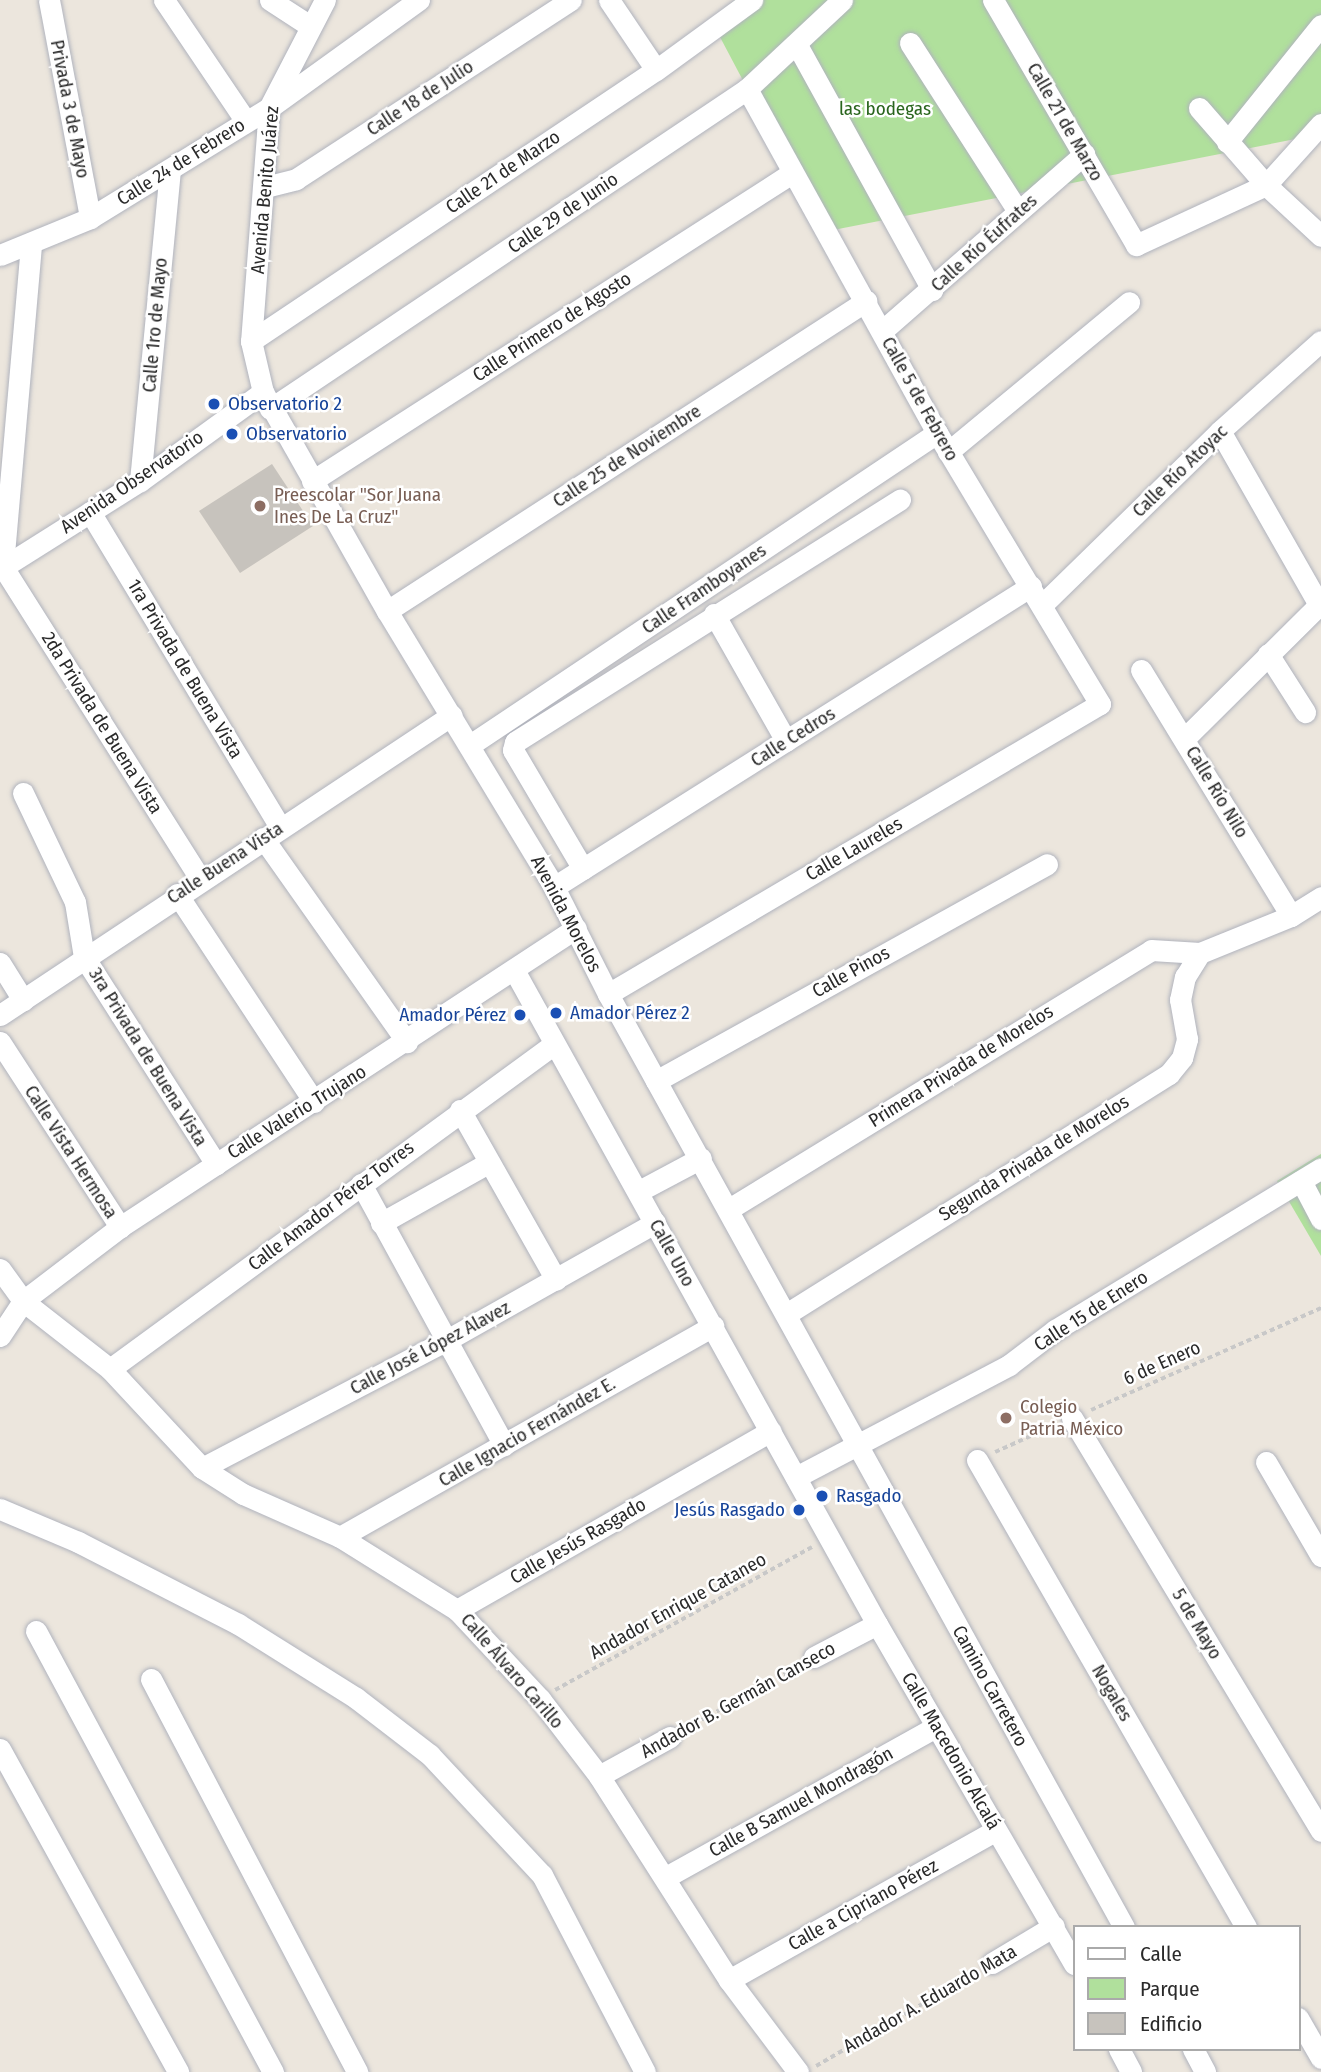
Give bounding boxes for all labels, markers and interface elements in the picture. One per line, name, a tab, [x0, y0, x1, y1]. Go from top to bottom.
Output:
street label: Privada 3 de Mayo	[45, 38, 95, 180]
street label: Calle 18 de Julio	[362, 55, 478, 141]
street label: Calle 21 de Marzo	[1022, 59, 1108, 185]
park label: las bodegas	[839, 98, 931, 120]
street label: Avenida Benito Juárez	[246, 105, 284, 275]
street label: Calle 24 de Febrero	[113, 113, 249, 211]
street label: Calle 21 de Marzo	[442, 125, 564, 219]
street label: Calle 29 de Junio	[503, 168, 623, 258]
street label: Calle Río Éufrates	[926, 189, 1042, 297]
street label: Calle 1ro de Mayo	[138, 257, 172, 393]
street label: Calle Primero de Agosto	[468, 267, 636, 387]
street label: Calle 5 de Febrero	[876, 333, 964, 465]
place label: Observatorio 2	[228, 393, 342, 415]
marker: Observatorio 2	[206, 396, 222, 412]
street label: Calle 25 de Noviembre	[549, 400, 705, 512]
street label: Calle Río Atoyac	[1128, 420, 1232, 522]
place label: Observatorio	[246, 423, 347, 445]
street label: Avenida Observatorio	[56, 426, 208, 538]
marker: Observatorio	[224, 426, 240, 442]
place label: Preescolar "Sor Juana Ines De La Cruz"	[274, 484, 441, 528]
marker: Preescolar "Sor Juana Ines De La Cruz"	[252, 498, 268, 514]
street label: Calle Framboyanes	[638, 539, 770, 639]
street label: 1ra Privada de Buena Vista	[122, 575, 248, 763]
street label: 2da Privada de Buena Vista	[37, 628, 167, 818]
street label: Calle Cedros	[746, 702, 840, 772]
street label: Calle Río Nilo	[1181, 742, 1253, 842]
street label: Calle Laureles	[802, 812, 906, 886]
street label: Calle Buena Vista	[163, 817, 287, 909]
street label: Avenida Morelos	[526, 852, 606, 976]
street label: Calle Pinos	[808, 941, 894, 1003]
street label: 3ra Privada de Buena Vista	[84, 963, 212, 1151]
street label: Primera Privada de Morelos	[865, 1000, 1057, 1132]
place label: Amador Pérez 2	[570, 1002, 690, 1024]
place label: Amador Pérez	[399, 1004, 506, 1026]
marker: Amador Pérez 2	[548, 1005, 564, 1021]
marker: Amador Pérez	[512, 1007, 528, 1023]
street label: Calle Valerio Trujano	[223, 1060, 371, 1164]
street label: Calle Vista Hermosa	[19, 1081, 123, 1223]
street label: Segunda Privada de Morelos	[935, 1090, 1133, 1226]
street label: Calle Amador Pérez Torres	[244, 1136, 418, 1276]
street label: Calle Uno	[644, 1215, 700, 1291]
street label: Calle 15 de Enero	[1030, 1266, 1152, 1356]
street label: Calle José López Alavez	[346, 1296, 514, 1400]
street label: 6 de Enero	[1120, 1336, 1204, 1390]
street label: Calle Ignacio Fernández E.	[435, 1372, 619, 1492]
place label: Colegio Patria México	[1020, 1396, 1123, 1440]
marker: Colegio Patria México	[998, 1410, 1014, 1426]
place label: Rasgado	[836, 1485, 902, 1507]
marker: Rasgado	[814, 1488, 830, 1504]
street label: Calle Jesús Rasgado	[506, 1493, 650, 1589]
place label: Jesús Rasgado	[674, 1499, 785, 1521]
marker: Jesús Rasgado	[791, 1502, 807, 1518]
street label: Andador Enrique Cataneo	[586, 1548, 770, 1664]
street label: 5 de Mayo	[1167, 1585, 1227, 1663]
street label: Calle Álvaro Carillo	[456, 1609, 568, 1733]
street label: Camino Carretero	[947, 1621, 1033, 1751]
street label: Andador B. Germán Canseco	[637, 1637, 839, 1763]
street label: Nogales	[1087, 1661, 1137, 1725]
street label: Calle Macedonio Alcalá	[897, 1668, 1005, 1834]
street label: Calle B Samuel Mondragón	[705, 1742, 897, 1862]
street label: Calle a Cipriano Pérez	[784, 1854, 942, 1956]
legend	[1072, 1925, 1300, 2051]
street label: Andador A. Eduardo Mata	[839, 1940, 1021, 2058]
text: Calle	[1140, 1941, 1182, 1967]
text: Parque	[1140, 1976, 1200, 2002]
text: Edificio	[1140, 2011, 1202, 2037]

